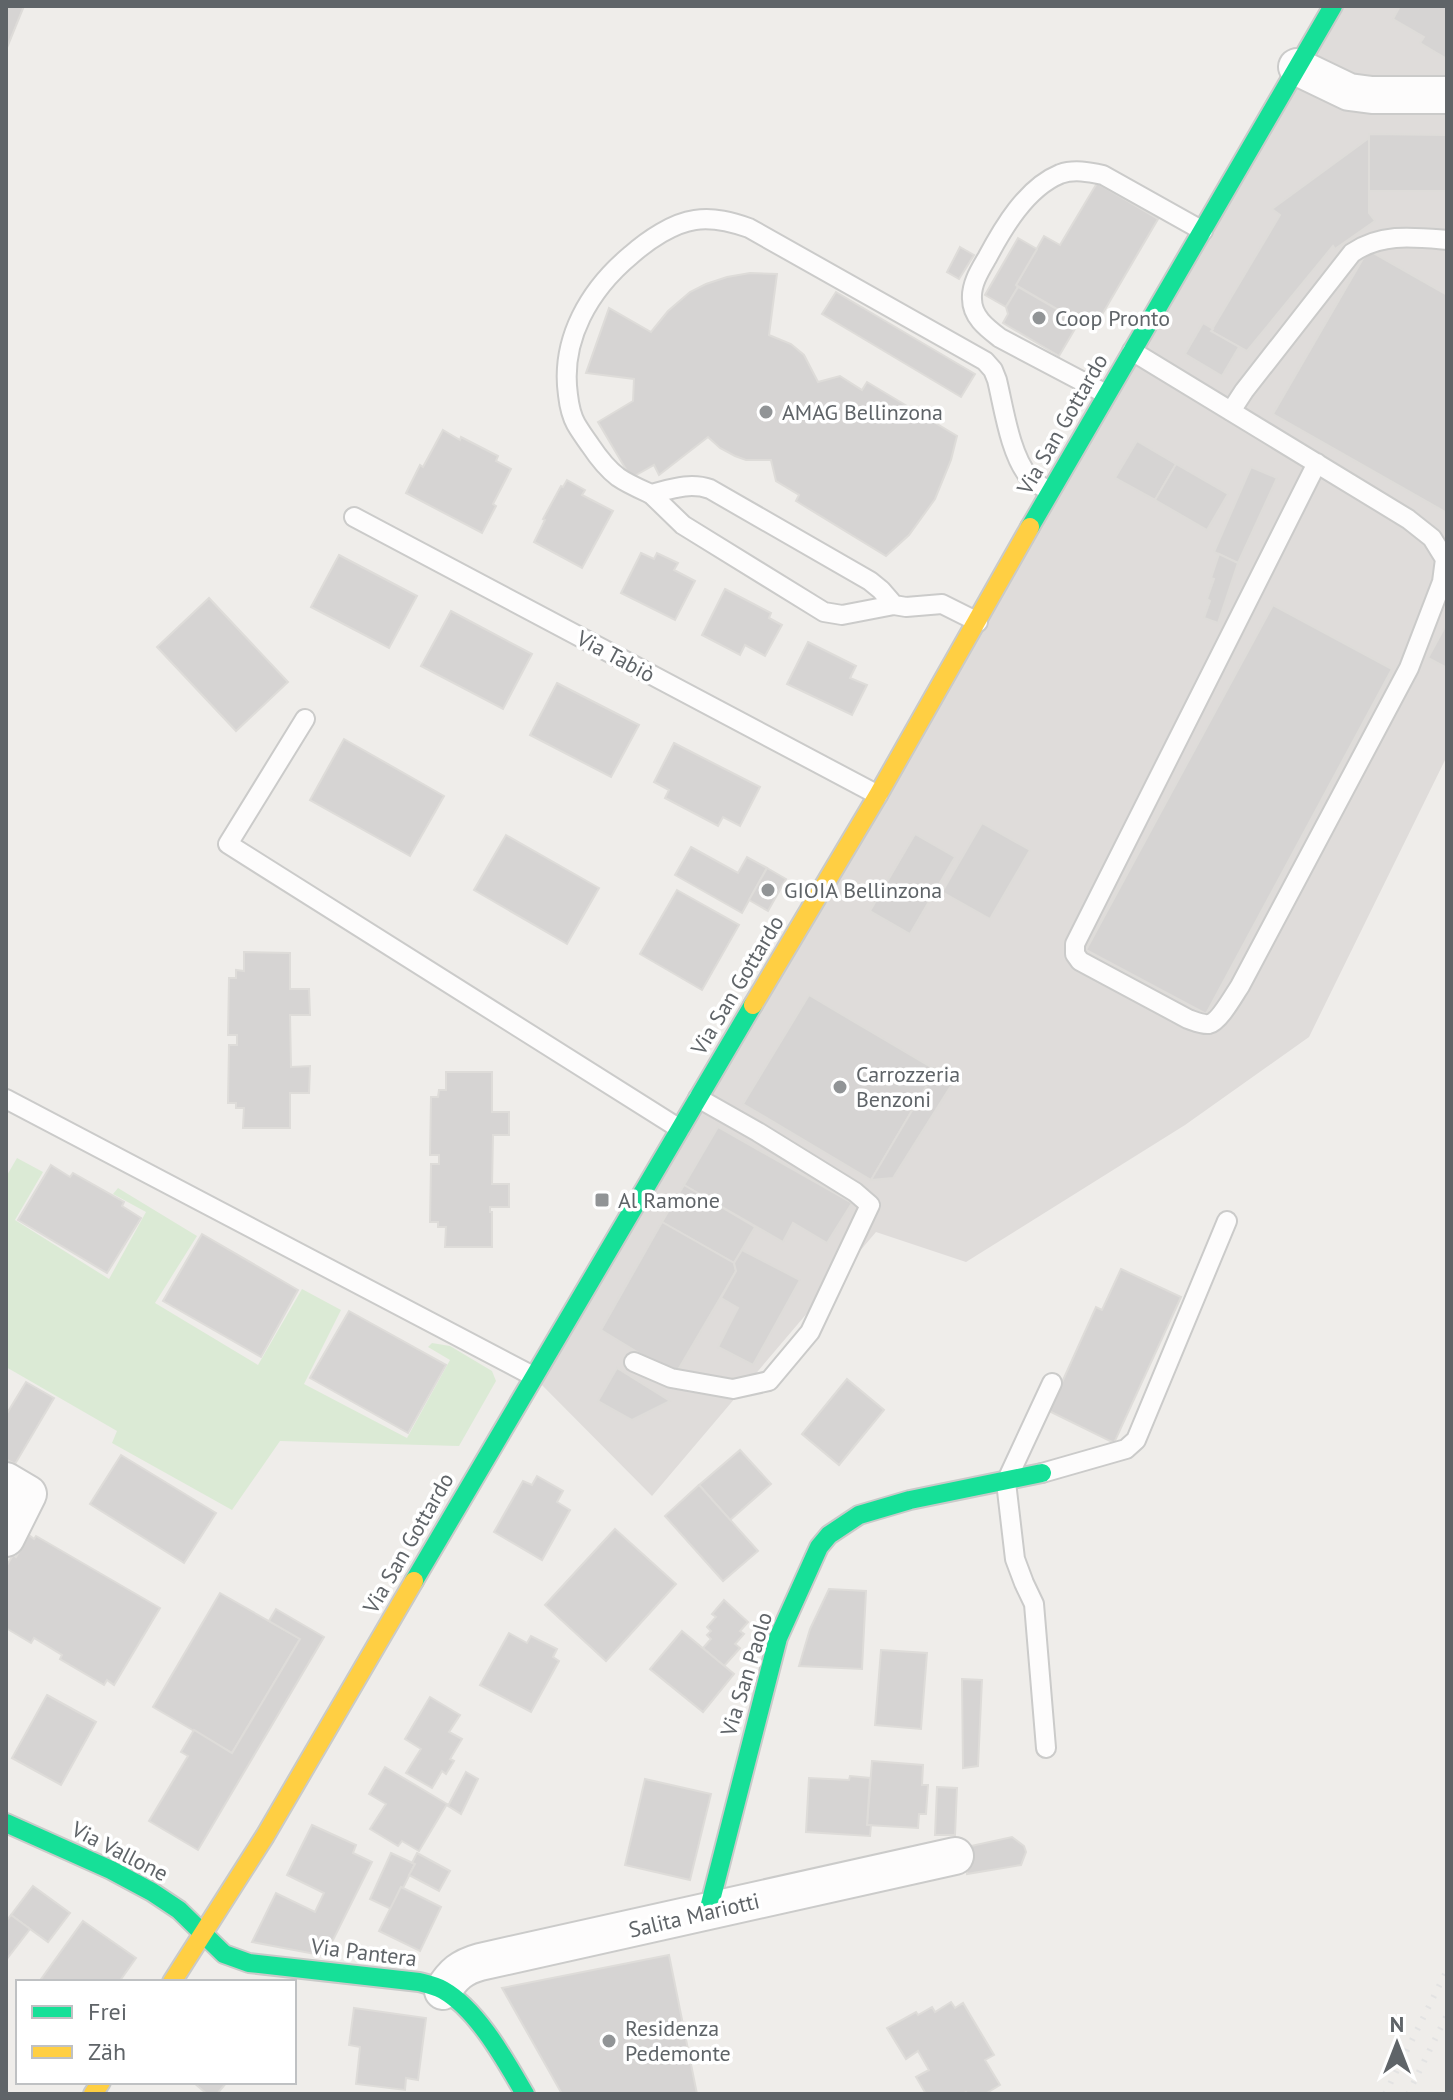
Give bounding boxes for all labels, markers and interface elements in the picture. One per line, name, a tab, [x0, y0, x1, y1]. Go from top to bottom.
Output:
place label: Coop Pronto	[1055, 304, 1170, 332]
marker: Coop Pronto	[1030, 309, 1048, 327]
street label: Via San Gottardo	[1010, 349, 1114, 500]
place label: AMAG Bellinzona	[782, 398, 943, 426]
marker: AMAG Bellinzona	[757, 403, 775, 421]
street label: Via Tabiò	[571, 623, 660, 688]
place label: GIOIA Bellinzona	[784, 876, 942, 904]
marker: GIOIA Bellinzona	[759, 881, 777, 899]
street label: Via San Gottardo	[684, 910, 790, 1061]
place label: Carrozzeria Benzoni	[856, 1060, 960, 1113]
marker: Carrozzeria Benzoni	[831, 1078, 849, 1096]
place label: Al Ramone	[618, 1186, 720, 1214]
marker: Al Ramone	[593, 1191, 611, 1209]
street label: Via San Gottardo	[356, 1468, 460, 1619]
street label: Via San Paolo	[714, 1609, 778, 1740]
street label: Via Vallone	[66, 1814, 173, 1887]
street label: Salita Mariotti	[626, 1886, 762, 1944]
street label: Via Pantera	[308, 1931, 419, 1972]
legend	[16, 1980, 296, 2084]
text: Frei	[88, 1996, 127, 2027]
north arrow	[1357, 2004, 1437, 2084]
text: N	[1390, 2010, 1404, 2038]
place label: Residenza Pedemonte	[625, 2014, 731, 2067]
marker: Residenza Pedemonte	[600, 2032, 618, 2050]
text: Zäh	[88, 2036, 126, 2067]

